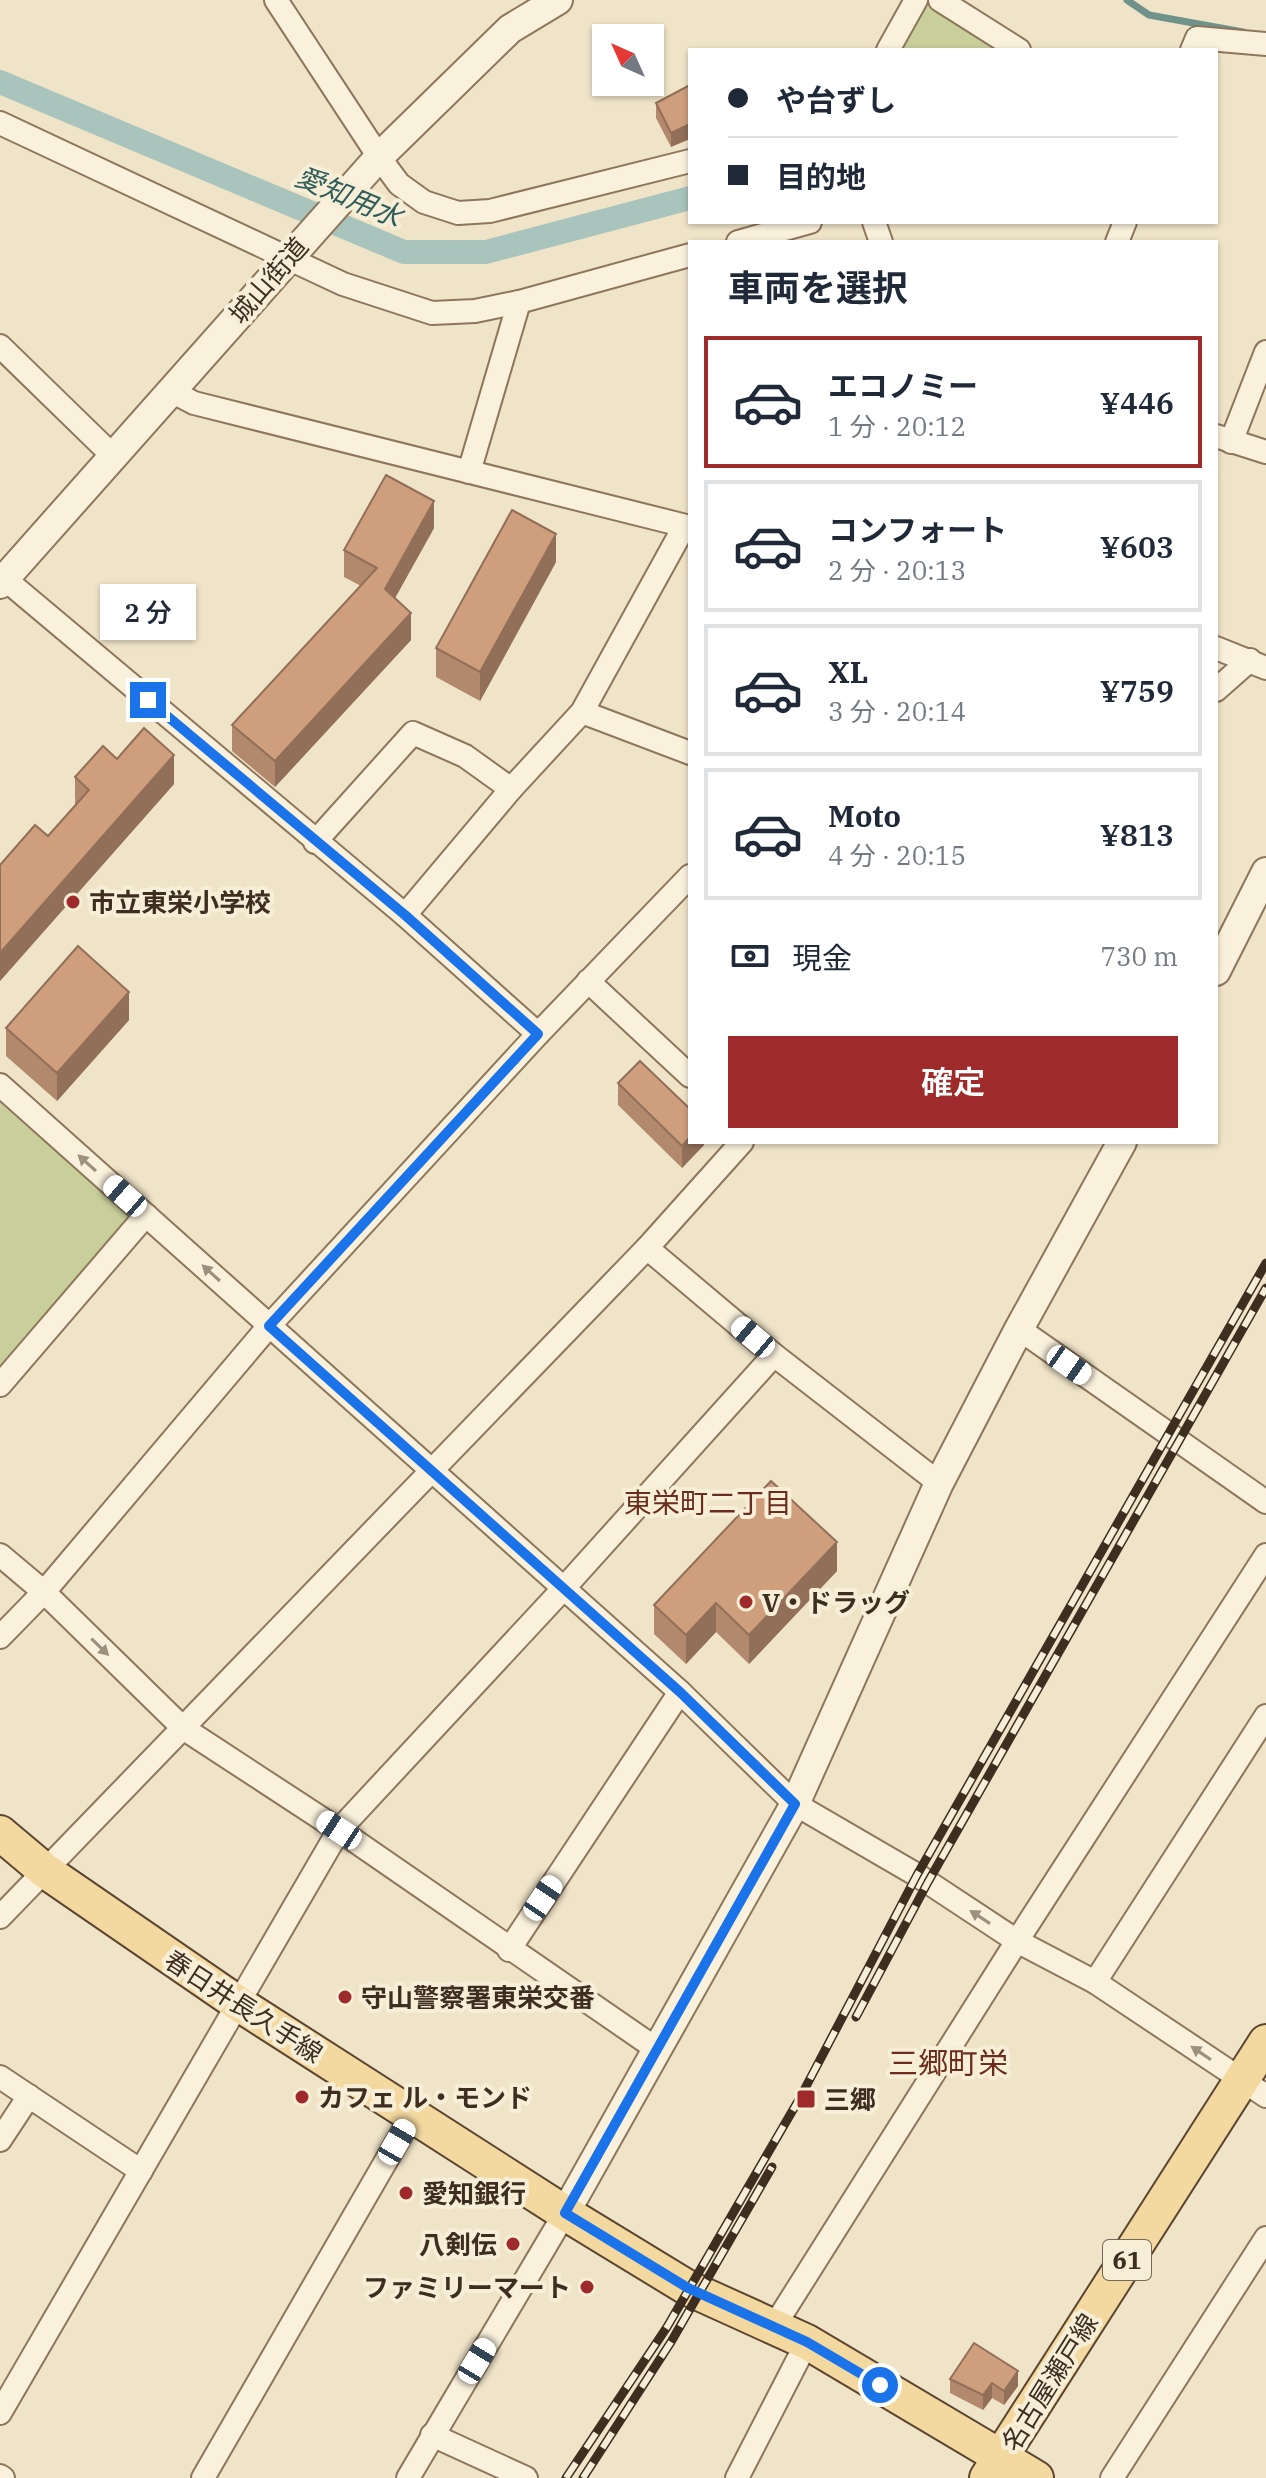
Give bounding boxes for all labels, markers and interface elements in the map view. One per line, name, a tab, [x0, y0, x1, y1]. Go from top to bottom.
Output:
north arrow	[592, 24, 664, 96]
map controls	[592, 24, 664, 96]
text: や台ずし	[776, 80, 896, 119]
water label: 愛知用水	[290, 157, 411, 236]
text: 目的地	[776, 157, 866, 196]
street label: 城山街道	[221, 230, 315, 330]
text: 車両を選択	[728, 264, 908, 311]
icon: car	[732, 366, 804, 438]
text: エコノミー	[828, 366, 978, 405]
text: ¥446	[1100, 383, 1174, 422]
text: 1 分 · 20:12	[828, 409, 966, 443]
icon: car	[732, 510, 804, 582]
text: コンフォート	[828, 510, 1007, 549]
text: ¥603	[1100, 527, 1174, 566]
text: 2 分 · 20:13	[828, 553, 966, 587]
callout: 2 分	[100, 584, 196, 640]
text: 2 分	[124, 595, 172, 629]
text: XL	[828, 652, 868, 691]
icon: car	[732, 654, 804, 726]
text: ¥759	[1100, 671, 1174, 710]
route end	[130, 682, 166, 718]
text: 3 分 · 20:14	[828, 694, 966, 728]
text: Moto	[828, 796, 901, 835]
icon: car	[732, 798, 804, 870]
text: ¥813	[1100, 815, 1174, 854]
text: 4 分 · 20:15	[828, 838, 966, 872]
place label: 市立東栄小学校	[89, 885, 271, 919]
marker: 市立東栄小学校	[64, 893, 82, 911]
icon: cash	[728, 934, 772, 978]
text: 現金	[792, 938, 852, 977]
text: 730 m	[1100, 939, 1178, 973]
button: 確定	[728, 1036, 1178, 1128]
one-way arrow	[78, 1155, 98, 1172]
car	[99, 1171, 151, 1221]
one-way arrow	[201, 1265, 220, 1283]
car	[727, 1312, 779, 1362]
car	[1042, 1341, 1096, 1389]
district label: 東栄町二丁目	[624, 1484, 792, 1521]
place label: V・ドラッグ	[762, 1585, 910, 1619]
marker: V・ドラッグ	[737, 1593, 755, 1611]
one-way arrow	[90, 1637, 109, 1655]
car	[312, 1807, 366, 1853]
car	[520, 1871, 566, 1925]
one-way arrow	[970, 1909, 991, 1924]
street label: 春日井長久手線	[158, 1942, 330, 2070]
place label: 守山警察署東栄交番	[361, 1980, 595, 2014]
marker: 守山警察署東栄交番	[336, 1988, 354, 2006]
district label: 三郷町栄	[888, 2043, 1008, 2082]
one-way arrow	[1190, 2047, 1212, 2061]
place label: カフェ ル・モンド	[318, 2080, 532, 2114]
place label: 三郷	[824, 2082, 876, 2116]
marker: カフェ ル・モンド	[293, 2088, 311, 2106]
marker: 三郷	[795, 2088, 817, 2110]
car	[375, 2115, 419, 2169]
place label: 愛知銀行	[422, 2176, 526, 2210]
marker: 愛知銀行	[397, 2184, 415, 2202]
place label: 八剣伝	[419, 2227, 497, 2261]
marker: 八剣伝	[504, 2235, 522, 2253]
road number: 61	[1103, 2240, 1151, 2280]
place label: ファミリーマート	[363, 2270, 571, 2304]
marker: ファミリーマート	[578, 2278, 596, 2296]
street label: 名古屋瀬戸線	[993, 2307, 1105, 2457]
car	[454, 2334, 500, 2388]
route start	[862, 2367, 898, 2403]

